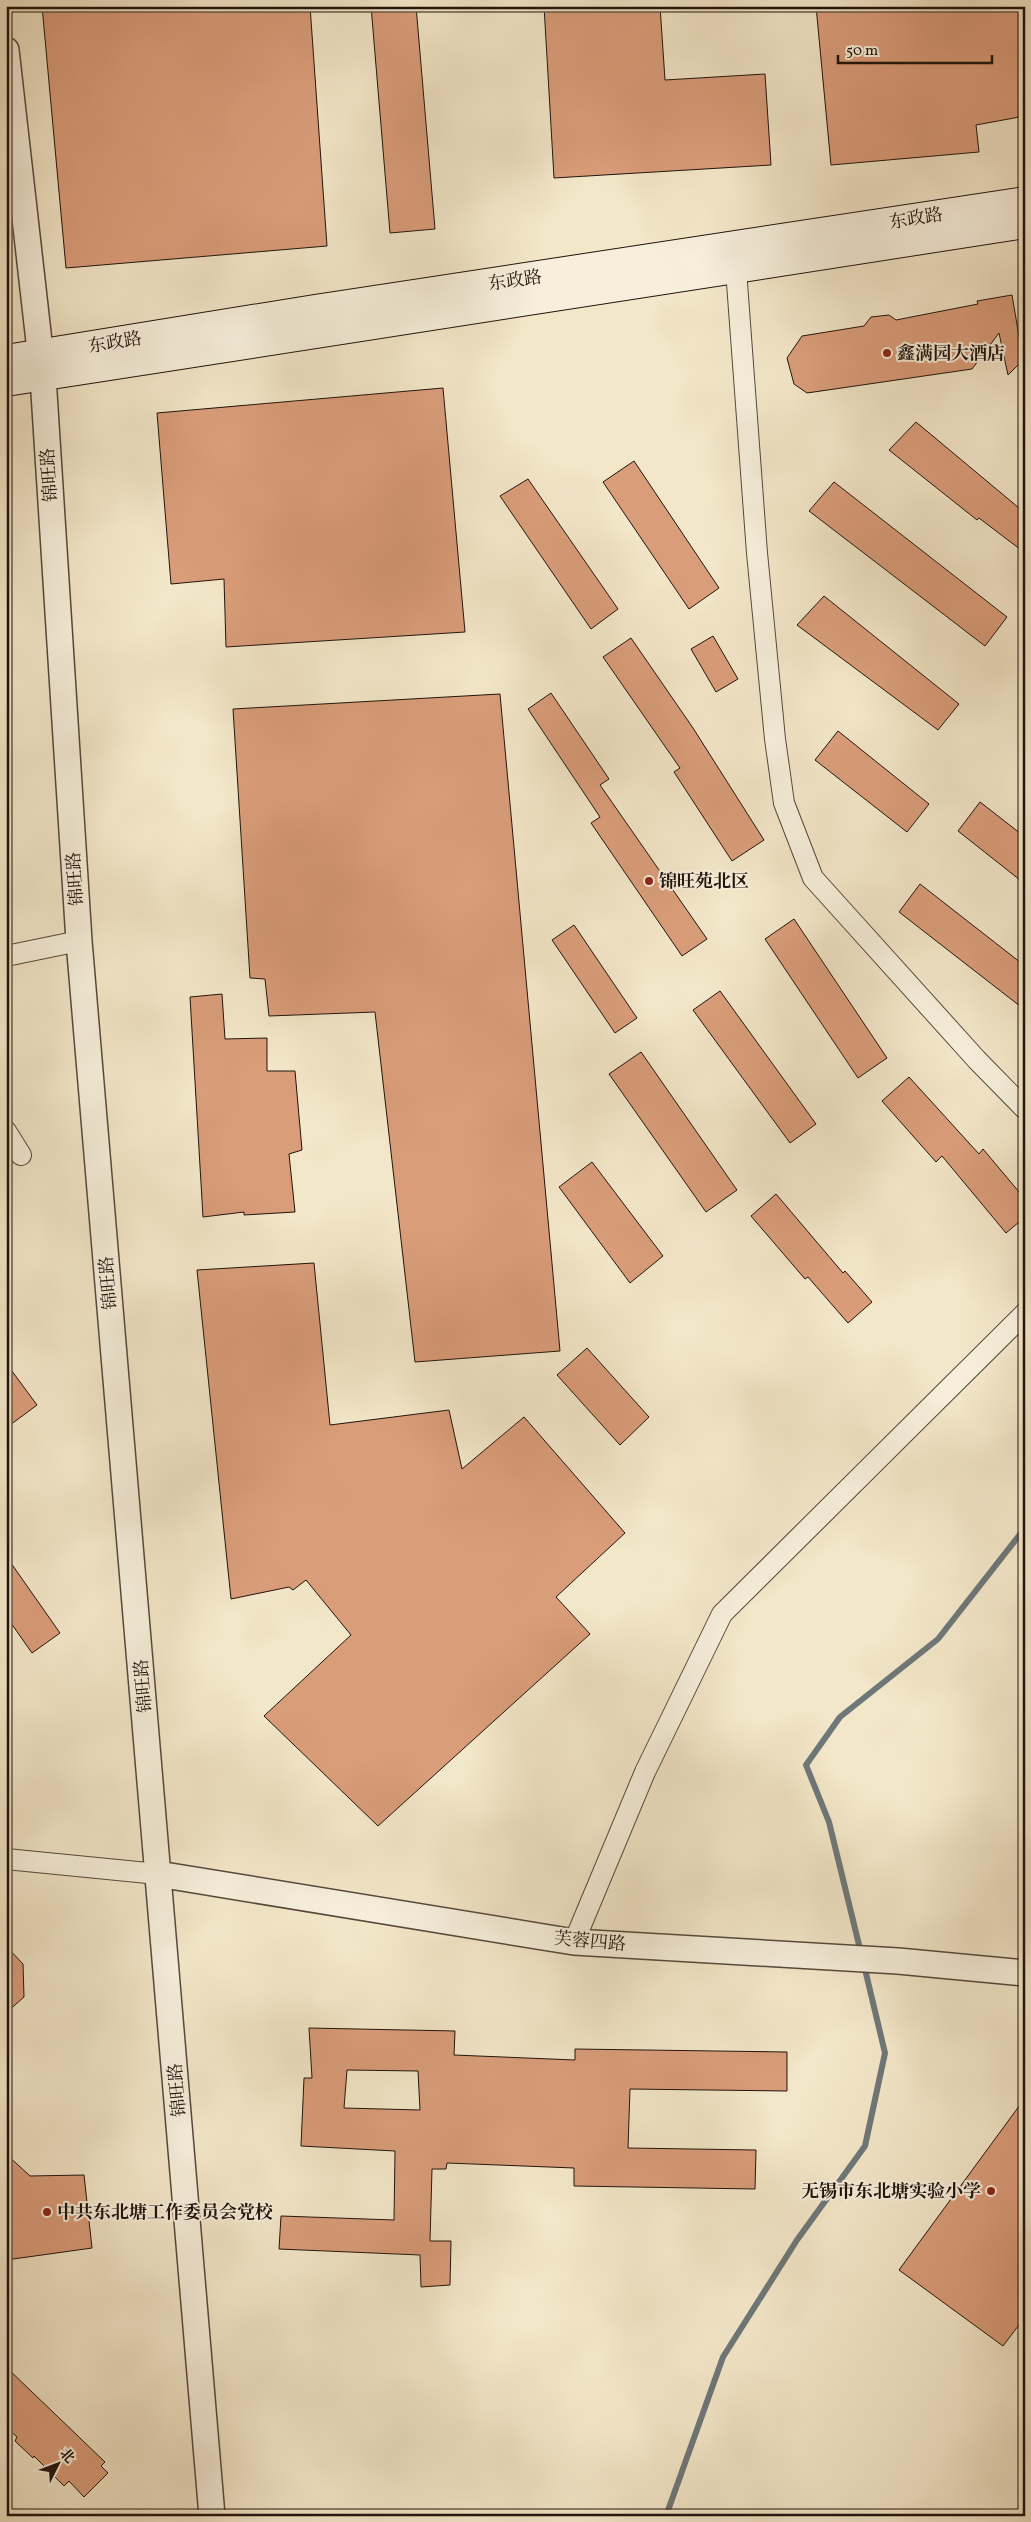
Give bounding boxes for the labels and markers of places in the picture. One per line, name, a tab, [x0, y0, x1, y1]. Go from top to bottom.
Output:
place label: 鑫满园大酒店	[897, 342, 1005, 367]
marker: 鑫满园大酒店	[881, 347, 893, 359]
place label: 锦旺苑北区	[659, 870, 749, 895]
marker: 锦旺苑北区	[643, 875, 655, 887]
place label: 无锡市东北塘实验小学	[801, 2180, 981, 2205]
marker: 无锡市东北塘实验小学	[985, 2185, 997, 2197]
place label: 中共东北塘工作委员会党校	[57, 2201, 273, 2226]
marker: 中共东北塘工作委员会党校	[41, 2206, 53, 2218]

